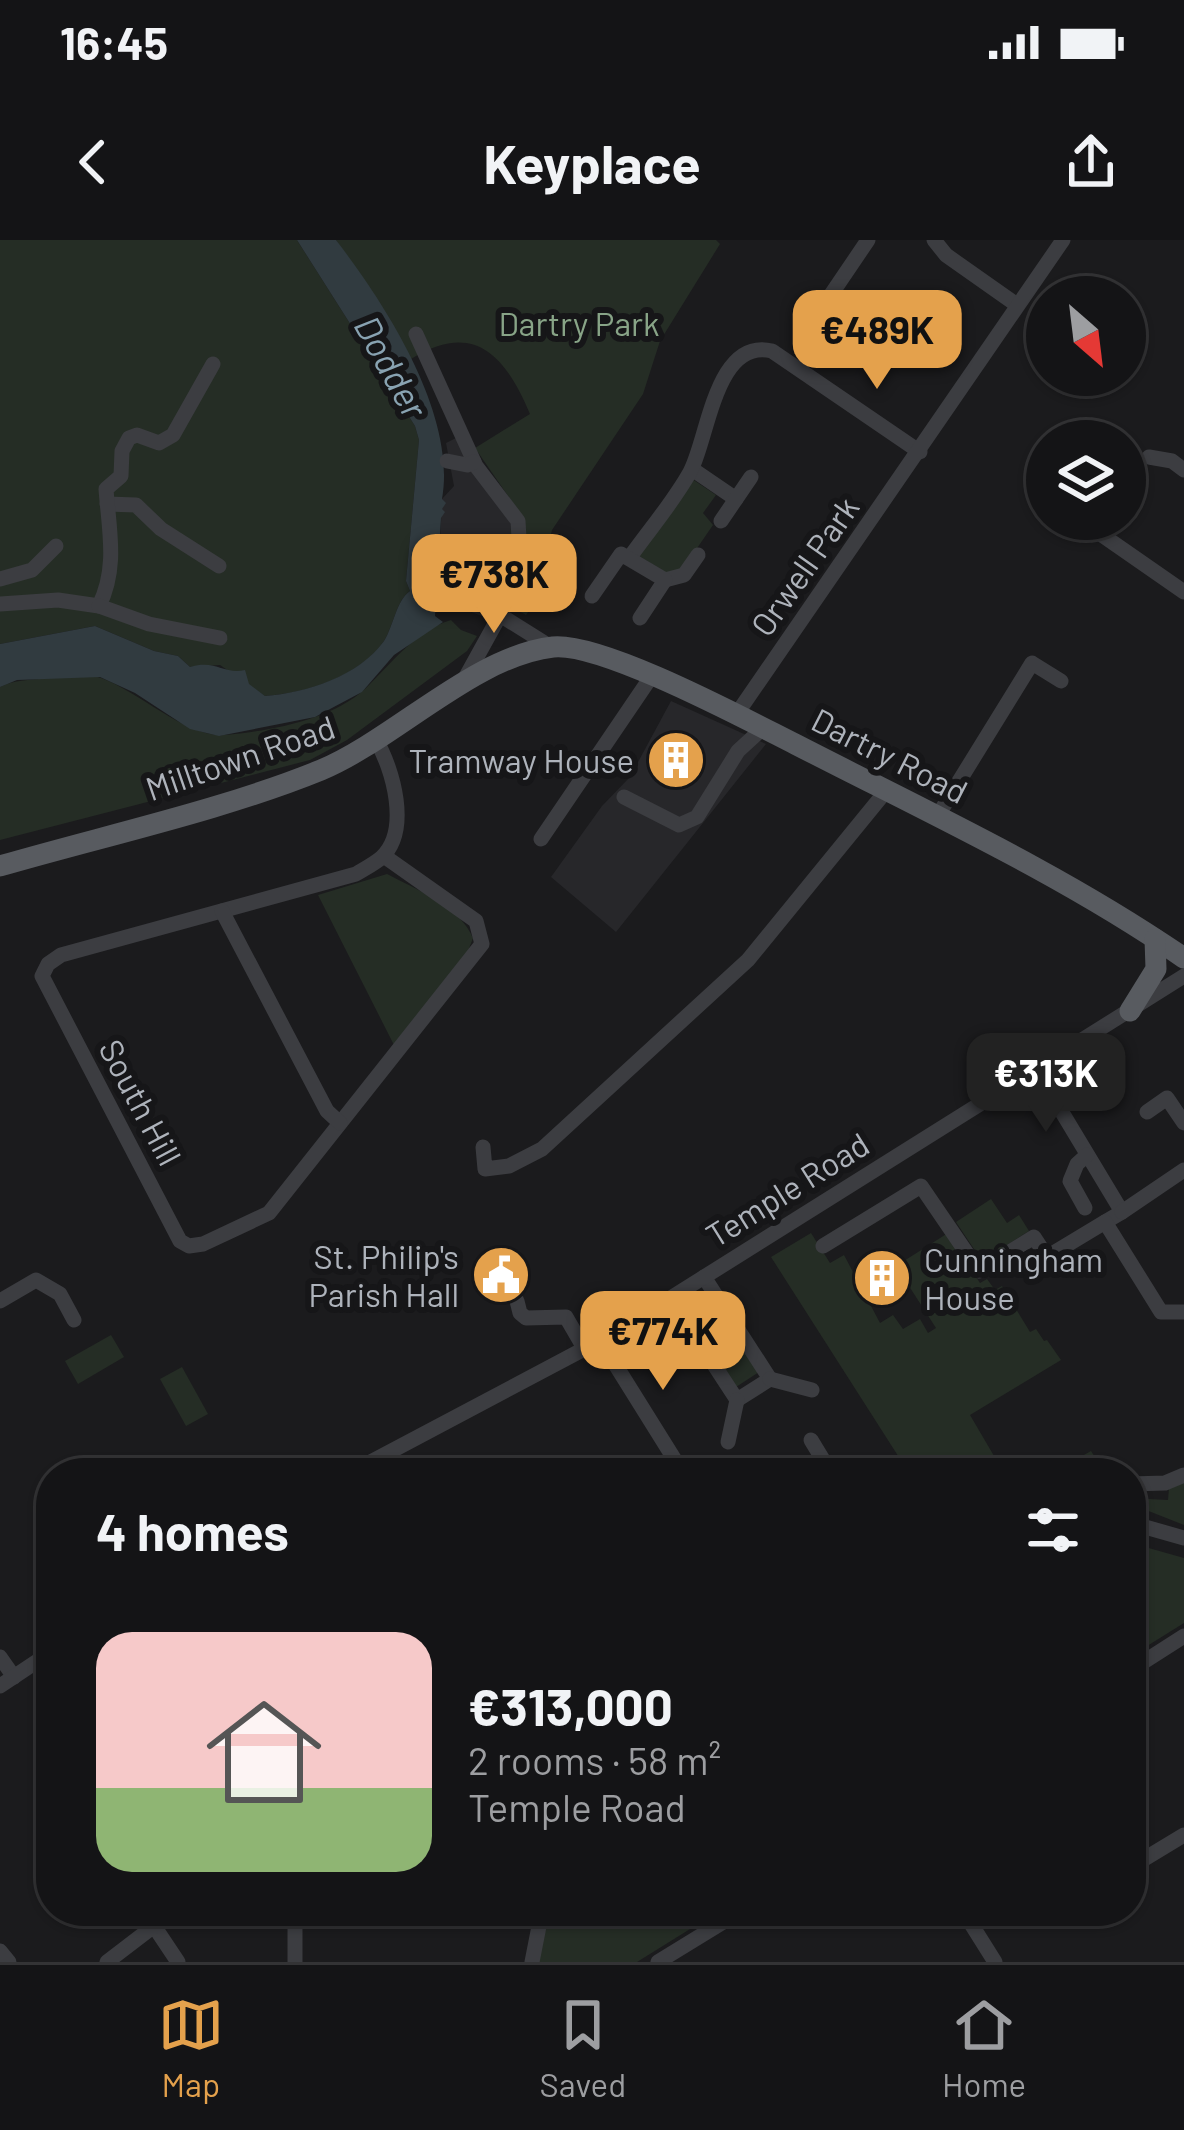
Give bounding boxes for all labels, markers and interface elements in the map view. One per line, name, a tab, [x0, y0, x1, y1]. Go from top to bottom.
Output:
text: 16:45	[60, 15, 168, 69]
icon: back	[60, 129, 126, 195]
icon: share	[1058, 129, 1124, 195]
text: Keyplace	[483, 130, 701, 195]
north arrow	[1026, 276, 1146, 396]
map controls	[1026, 276, 1146, 540]
pin: €489K	[793, 290, 961, 392]
park label: Dartry Park	[498, 303, 660, 343]
text: €489K	[820, 305, 934, 352]
water label: Dodder	[347, 307, 438, 426]
button: layers	[1026, 420, 1146, 540]
street label: Orwell Park	[741, 489, 867, 643]
pin: €738K	[410, 534, 578, 636]
text: €738K	[439, 549, 549, 596]
street label: Dartry Road	[806, 699, 974, 811]
street label: Milltown Road	[140, 706, 340, 808]
building icon: Tramway House	[645, 729, 707, 791]
place label: Tramway House	[409, 740, 634, 780]
street label: South Hill	[91, 1032, 191, 1172]
pin: €313K	[962, 1033, 1130, 1135]
text: €313K	[994, 1048, 1098, 1095]
street label: Temple Road	[698, 1123, 876, 1255]
place label: St. Philip's Parish Hall	[308, 1236, 459, 1314]
place label: Cunningham House	[924, 1239, 1103, 1317]
public building icon: St. Philip's Parish Hall	[470, 1244, 532, 1306]
building icon: Cunningham House	[851, 1247, 913, 1309]
pin: €774K	[579, 1291, 747, 1393]
text: €774K	[607, 1306, 719, 1353]
icon: filters	[1020, 1497, 1086, 1563]
text: 4 homes	[96, 1500, 289, 1561]
text: €313,000	[468, 1675, 673, 1736]
icon: home	[192, 1680, 336, 1824]
text: 2 rooms · 58 m²	[468, 1736, 721, 1783]
text: Temple Road	[468, 1783, 686, 1830]
tab: Map	[158, 1992, 224, 2104]
tab: Saved	[540, 1992, 626, 2104]
tab: Home	[942, 1992, 1026, 2104]

